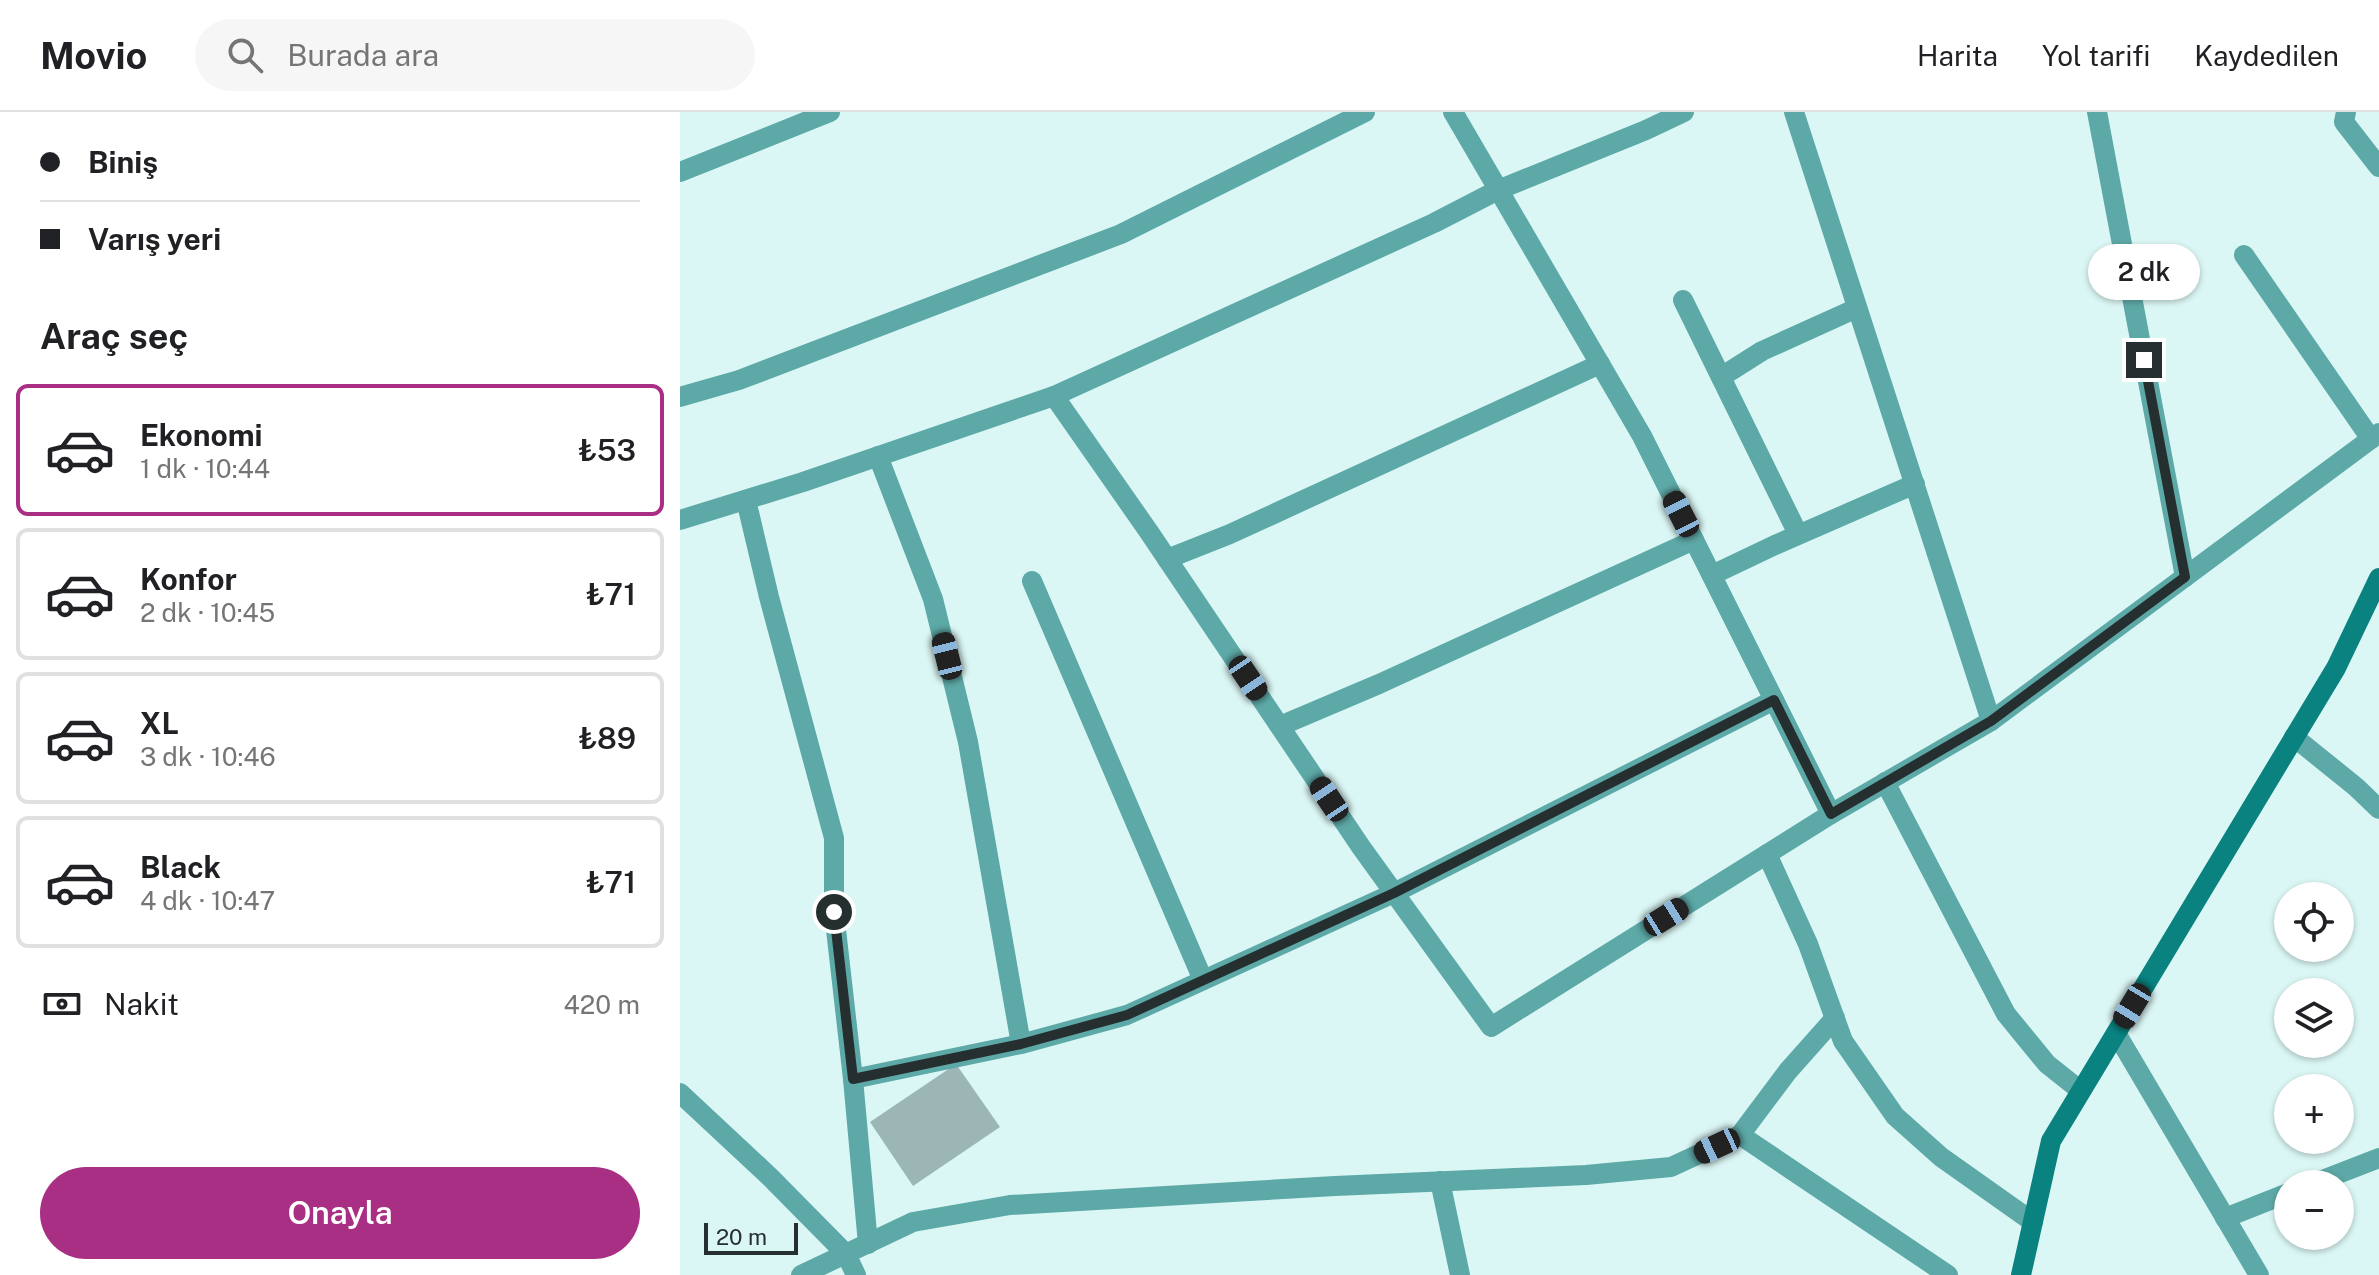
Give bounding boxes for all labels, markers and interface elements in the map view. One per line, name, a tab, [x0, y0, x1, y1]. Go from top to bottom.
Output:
search box	[195, 19, 755, 91]
text: Movio	[40, 33, 147, 78]
icon: search	[223, 33, 267, 77]
text: Burada ara	[287, 37, 439, 73]
text: Harita	[1917, 39, 1998, 72]
text: Yol tarifi	[2042, 39, 2150, 72]
text: Kaydedilen	[2194, 39, 2339, 72]
text: Biniş	[88, 144, 158, 180]
text: Varış yeri	[88, 221, 221, 257]
callout: 2 dk	[2088, 244, 2200, 300]
text: 2 dk	[2118, 256, 2170, 287]
text: Araç seç	[40, 315, 188, 357]
route end	[2126, 342, 2162, 378]
icon: car	[44, 414, 116, 486]
text: Ekonomi	[140, 417, 263, 453]
text: ₺53	[578, 432, 636, 468]
text: 1 dk · 10:44	[140, 453, 270, 484]
car	[1659, 487, 1703, 541]
icon: car	[44, 558, 116, 630]
text: Konfor	[140, 561, 237, 597]
text: ₺71	[586, 576, 636, 612]
text: 2 dk · 10:45	[140, 597, 275, 628]
car	[930, 630, 964, 682]
car	[1225, 651, 1271, 705]
icon: car	[44, 702, 116, 774]
text: XL	[140, 705, 179, 741]
text: ₺89	[579, 720, 636, 756]
text: 3 dk · 10:46	[140, 741, 276, 772]
car	[1306, 772, 1352, 826]
icon: car	[44, 846, 116, 918]
text: Black	[140, 849, 221, 885]
text: ₺71	[586, 864, 636, 900]
map controls	[2274, 882, 2354, 1250]
button: locate	[2274, 882, 2354, 962]
text: 4 dk · 10:47	[140, 885, 275, 916]
route start	[816, 894, 852, 930]
car	[1639, 894, 1693, 940]
button: layers	[2274, 978, 2354, 1058]
car	[2109, 979, 2155, 1033]
icon: cash	[40, 982, 84, 1026]
text: Nakit	[104, 986, 179, 1022]
text: 420 m	[563, 989, 640, 1020]
button: +	[2274, 1074, 2354, 1154]
car	[1690, 1125, 1744, 1167]
button: Onayla	[40, 1167, 640, 1259]
button: −	[2274, 1170, 2354, 1250]
scale bar	[704, 1219, 798, 1255]
text: 20 m	[716, 1224, 767, 1250]

